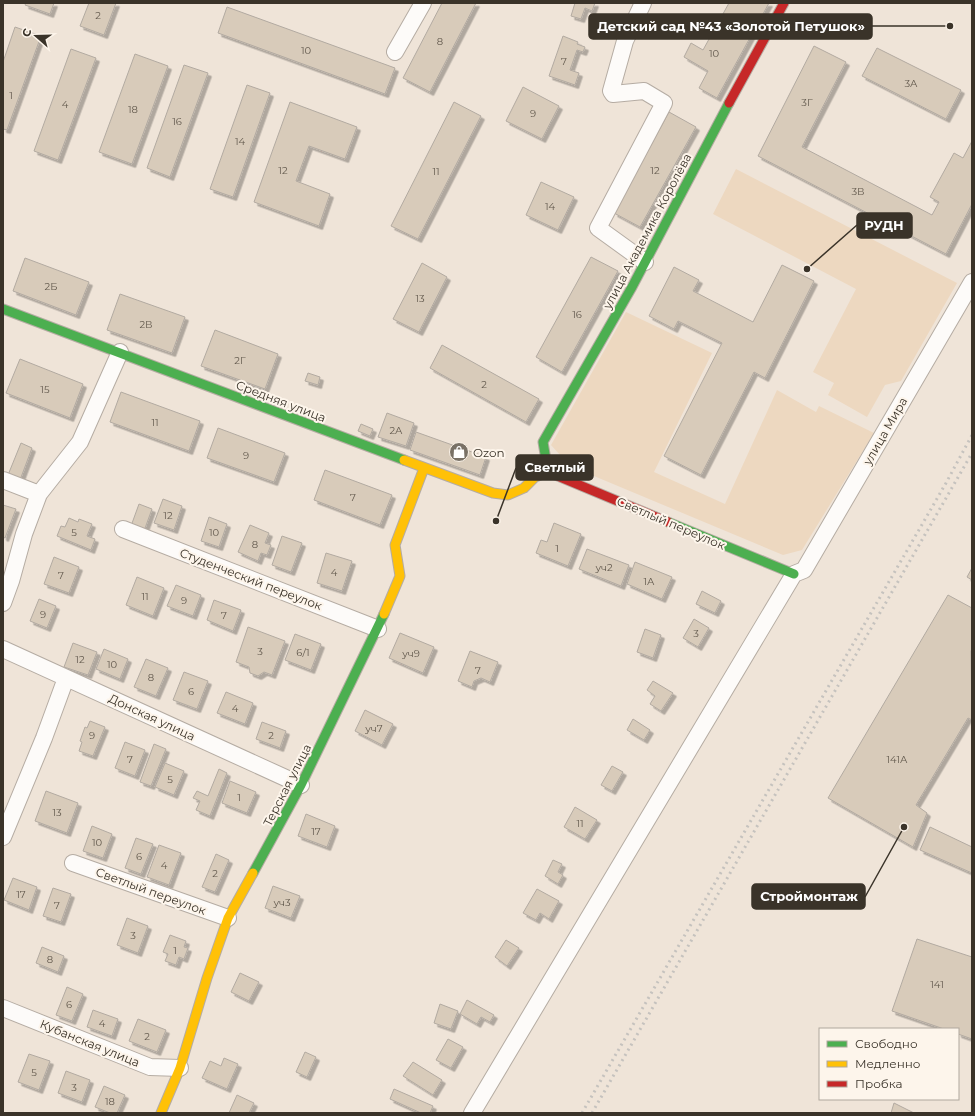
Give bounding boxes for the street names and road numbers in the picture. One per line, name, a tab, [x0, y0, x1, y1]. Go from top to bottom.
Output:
street label: улица Академика Королёва	[599, 151, 695, 312]
street label: Средняя улица	[234, 377, 328, 425]
street label: улица Мира	[859, 395, 910, 468]
street label: Светлый переулок	[615, 493, 728, 553]
street label: Студенческий переулок	[178, 545, 324, 613]
street label: Донская улица	[106, 690, 198, 744]
street label: Терская улица	[260, 741, 314, 829]
street label: Светлый переулок	[94, 864, 208, 918]
street label: Кубанская улица	[38, 1016, 142, 1070]

